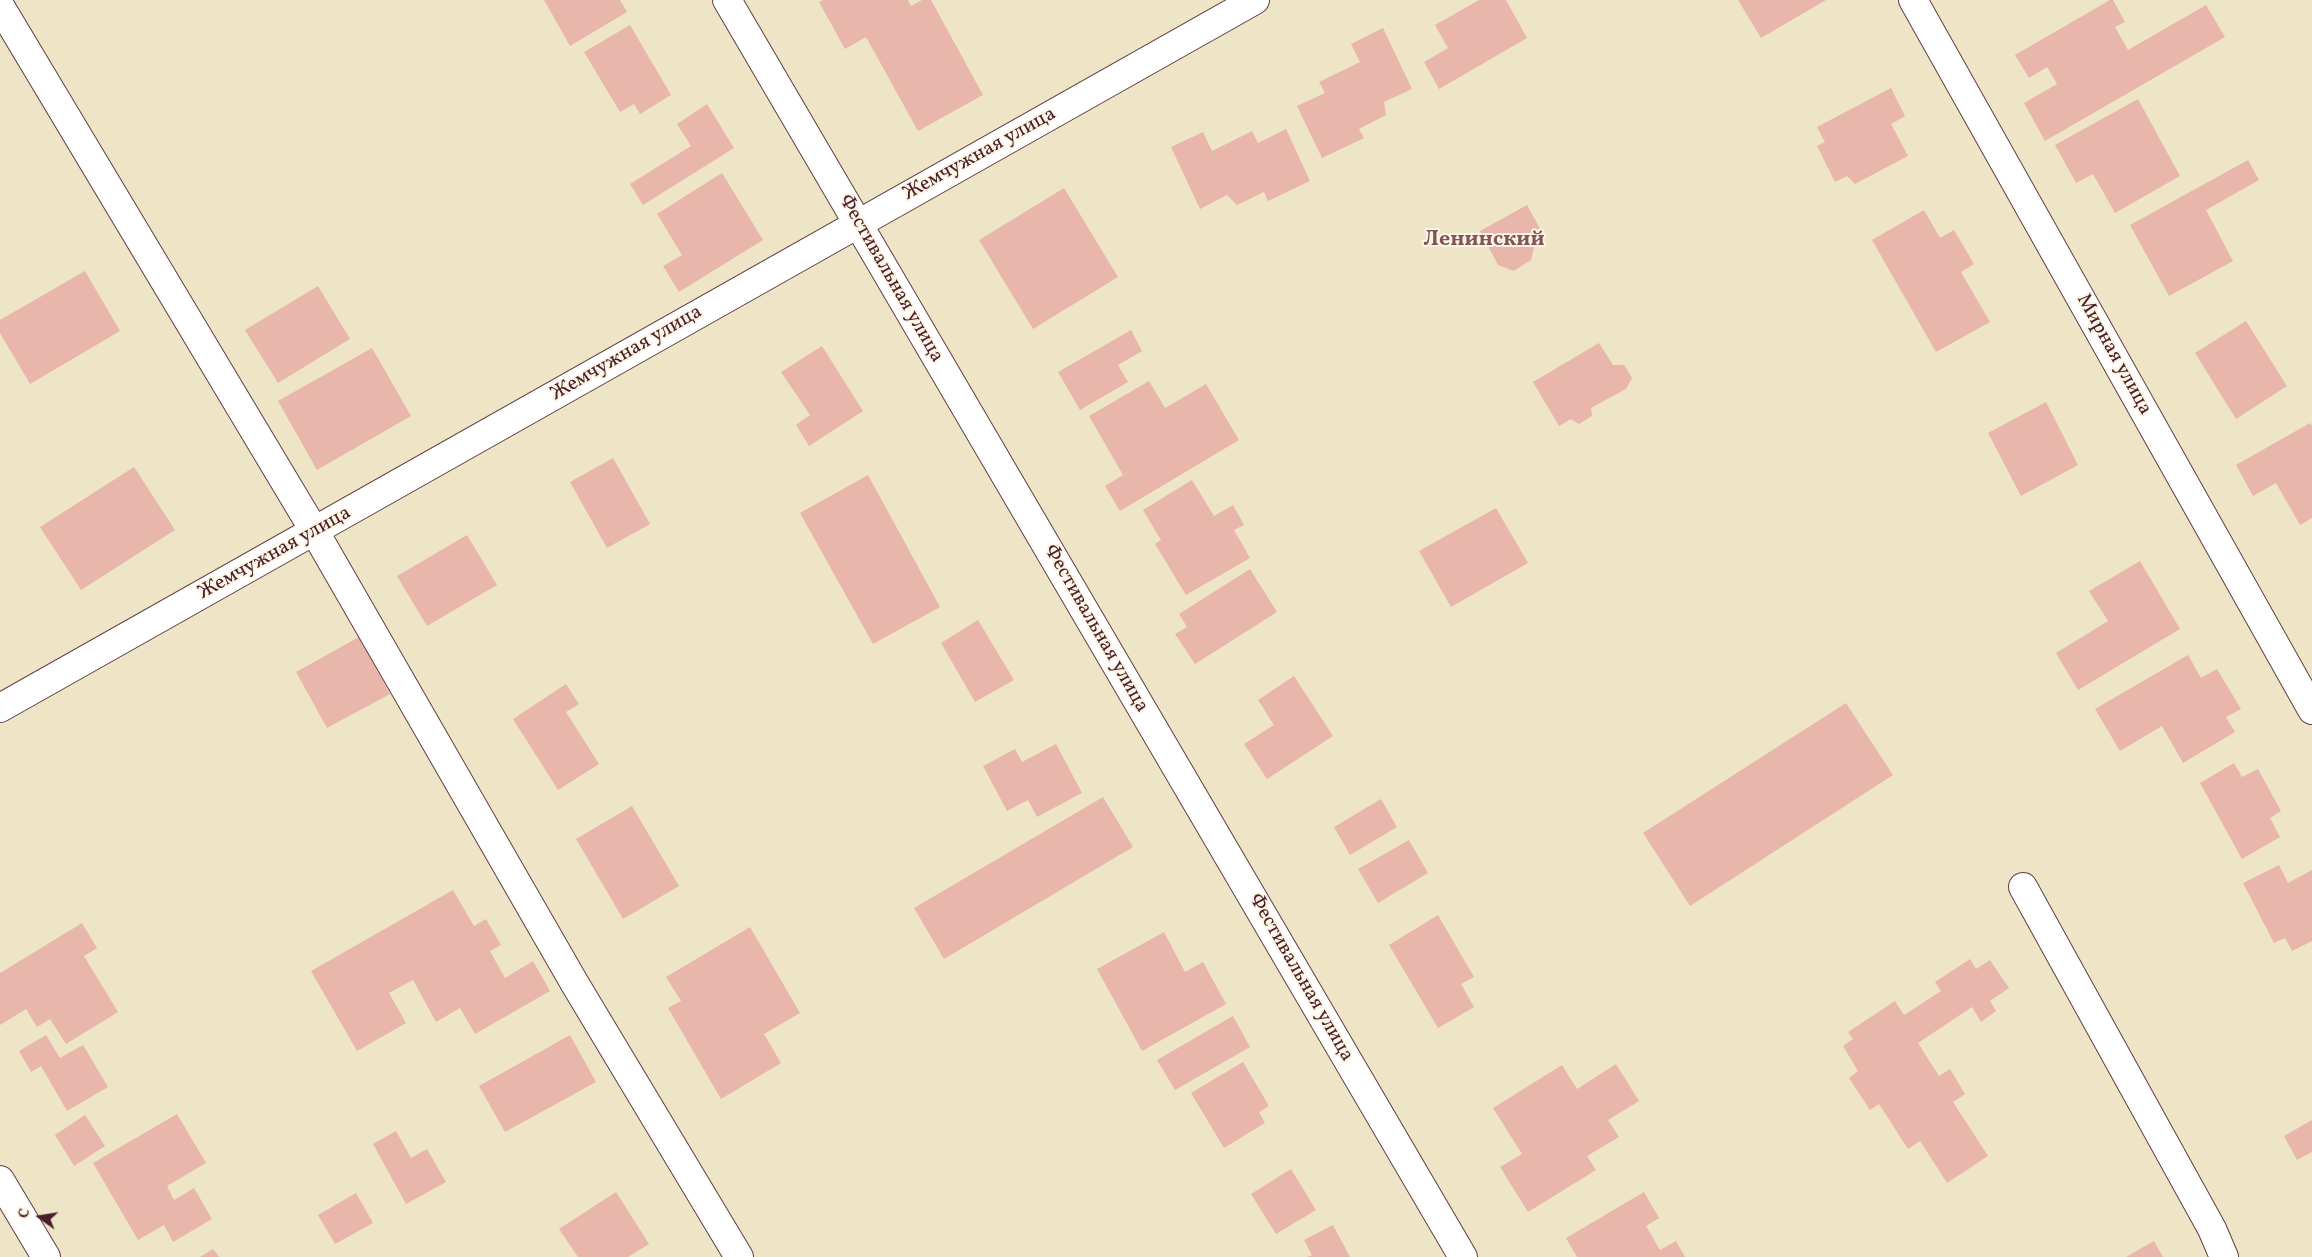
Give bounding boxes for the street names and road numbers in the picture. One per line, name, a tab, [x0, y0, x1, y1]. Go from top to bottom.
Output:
street label: Жемчужная улица	[899, 103, 1061, 207]
street label: Фестивальная улица	[832, 191, 948, 367]
street label: Мирная улица	[2070, 290, 2156, 420]
street label: Жемчужная улица	[547, 301, 707, 407]
street label: Жемчужная улица	[194, 502, 356, 606]
street label: Фестивальная улица	[1037, 541, 1153, 717]
street label: Фестивальная улица	[1242, 890, 1358, 1066]

